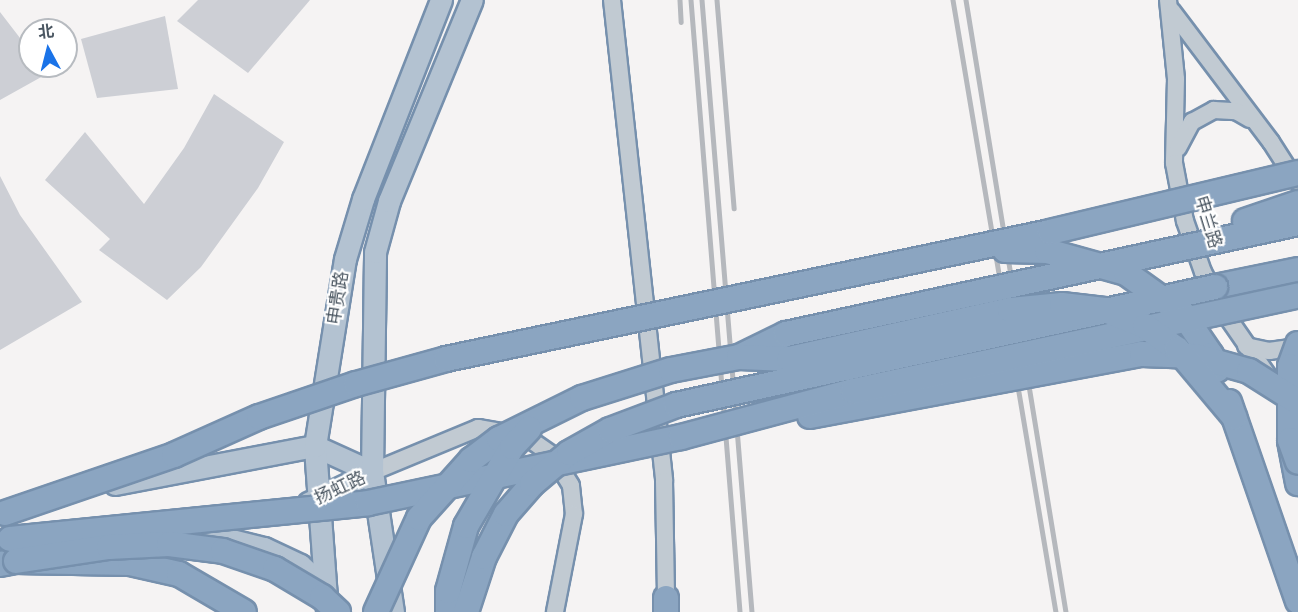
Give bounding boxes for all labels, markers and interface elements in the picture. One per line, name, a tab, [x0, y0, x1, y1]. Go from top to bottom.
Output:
north arrow	[18, 18, 78, 78]
text: 北	[37, 22, 55, 41]
street label: 申兰路	[1190, 193, 1226, 251]
street label: 申贵路	[323, 270, 353, 326]
street label: 扬虹路	[311, 467, 369, 509]

